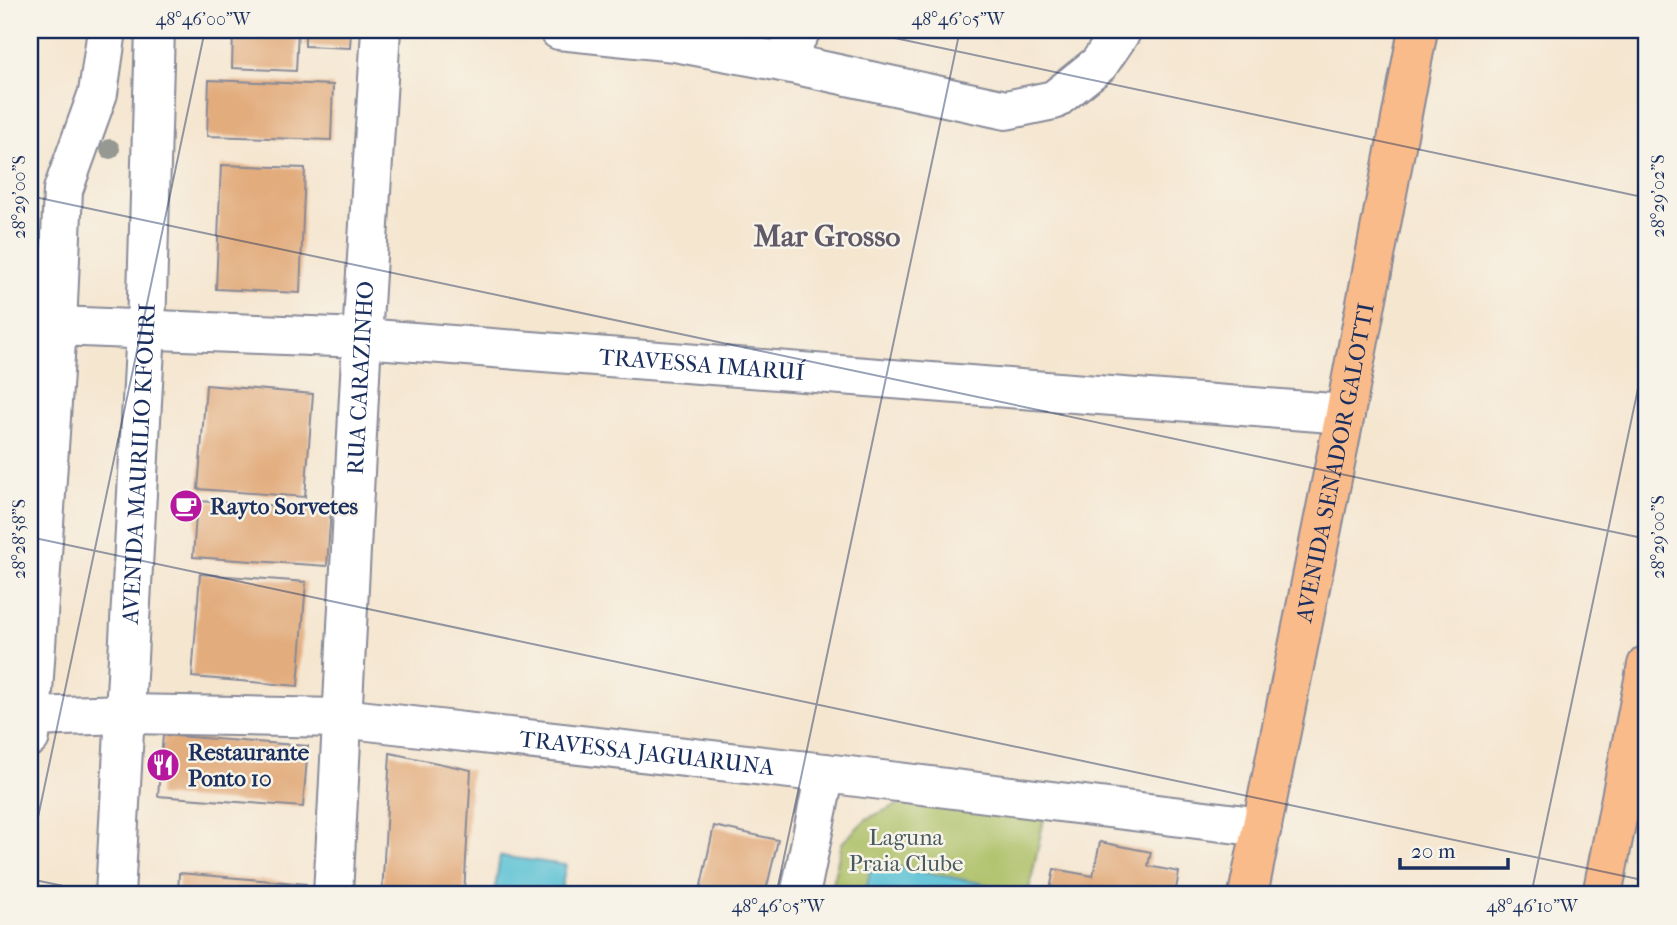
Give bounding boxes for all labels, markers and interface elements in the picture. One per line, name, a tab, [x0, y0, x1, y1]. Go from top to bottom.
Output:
text: 48°46'00"W	[156, 9, 252, 30]
text: 48°46'05"W	[912, 9, 1006, 30]
text: 28°29'00"S	[9, 155, 30, 239]
text: 28°29'02"S	[1648, 155, 1669, 237]
district label: Mar Grosso	[754, 219, 900, 254]
street label: RUA CARAZINHO	[341, 280, 379, 475]
street label: AVENIDA SENADOR GALOTTI	[1290, 301, 1379, 626]
street label: AVENIDA MAURILIO KFOURI	[116, 303, 160, 626]
street label: TRAVESSA IMARUÍ	[598, 343, 807, 386]
cafe icon: Rayto Sorvetes	[167, 487, 205, 525]
place label: Rayto Sorvetes	[210, 493, 359, 520]
text: 28°29'00"S	[1648, 495, 1669, 579]
text: 28°28'58"S	[9, 499, 30, 579]
street label: TRAVESSA JAGUARUNA	[518, 725, 777, 781]
place label: Restaurante Ponto 10	[188, 739, 310, 792]
restaurant icon: Restaurante Ponto 10	[144, 746, 182, 784]
park label: Laguna Praia Clube	[849, 824, 963, 877]
scale bar	[1400, 827, 1509, 871]
text: 20 m	[1411, 839, 1456, 863]
text: 48°46'05"W	[732, 896, 826, 917]
text: 48°46'10"W	[1486, 896, 1579, 917]

